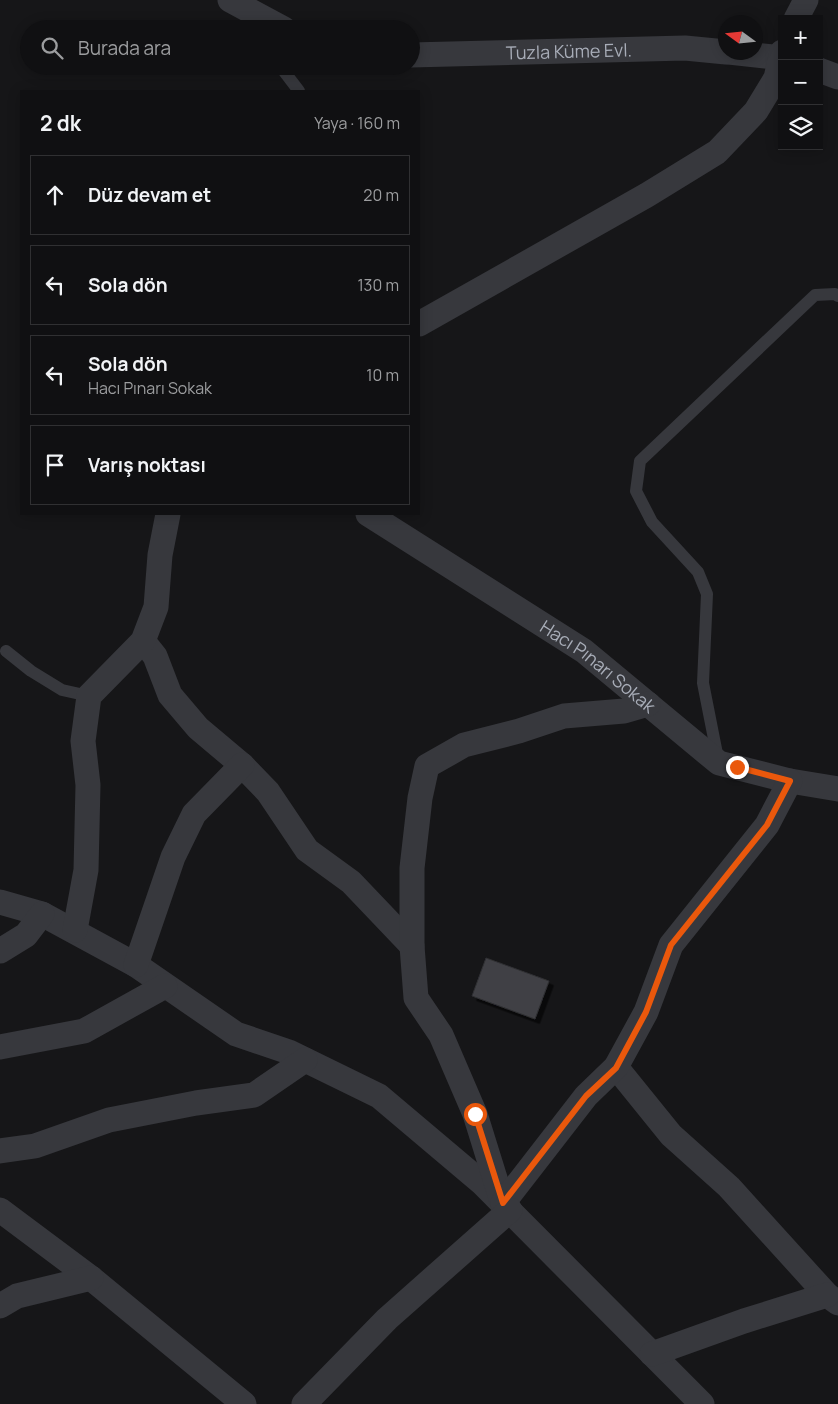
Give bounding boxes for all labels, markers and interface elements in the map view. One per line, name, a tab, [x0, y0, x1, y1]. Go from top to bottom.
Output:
north arrow	[718, 15, 763, 60]
map controls	[778, 15, 823, 150]
button: +	[778, 15, 823, 60]
search box	[20, 20, 420, 75]
icon: search	[38, 34, 66, 62]
text: Burada ara	[78, 35, 171, 61]
street label: Tuzla Küme Evl.	[506, 37, 632, 65]
button: −	[778, 60, 823, 105]
button: layers	[778, 105, 823, 150]
text: 2 dk	[40, 109, 81, 137]
text: Yaya · 160 m	[314, 112, 400, 134]
icon: ahead	[41, 181, 69, 209]
text: Düz devam et	[88, 182, 211, 208]
text: 20 m	[363, 184, 399, 206]
icon: left	[41, 271, 69, 299]
text: Sola dön	[88, 272, 168, 298]
text: 130 m	[357, 274, 399, 296]
text: Sola dön	[88, 351, 168, 377]
icon: left	[41, 361, 69, 389]
text: 10 m	[366, 364, 399, 386]
text: Hacı Pınarı Sokak	[88, 377, 212, 399]
icon: arrive	[41, 451, 69, 479]
text: Varış noktası	[88, 452, 206, 478]
street label: Hacı Pınarı Sokak	[536, 614, 662, 718]
route end	[726, 756, 749, 779]
route start	[464, 1103, 487, 1126]

